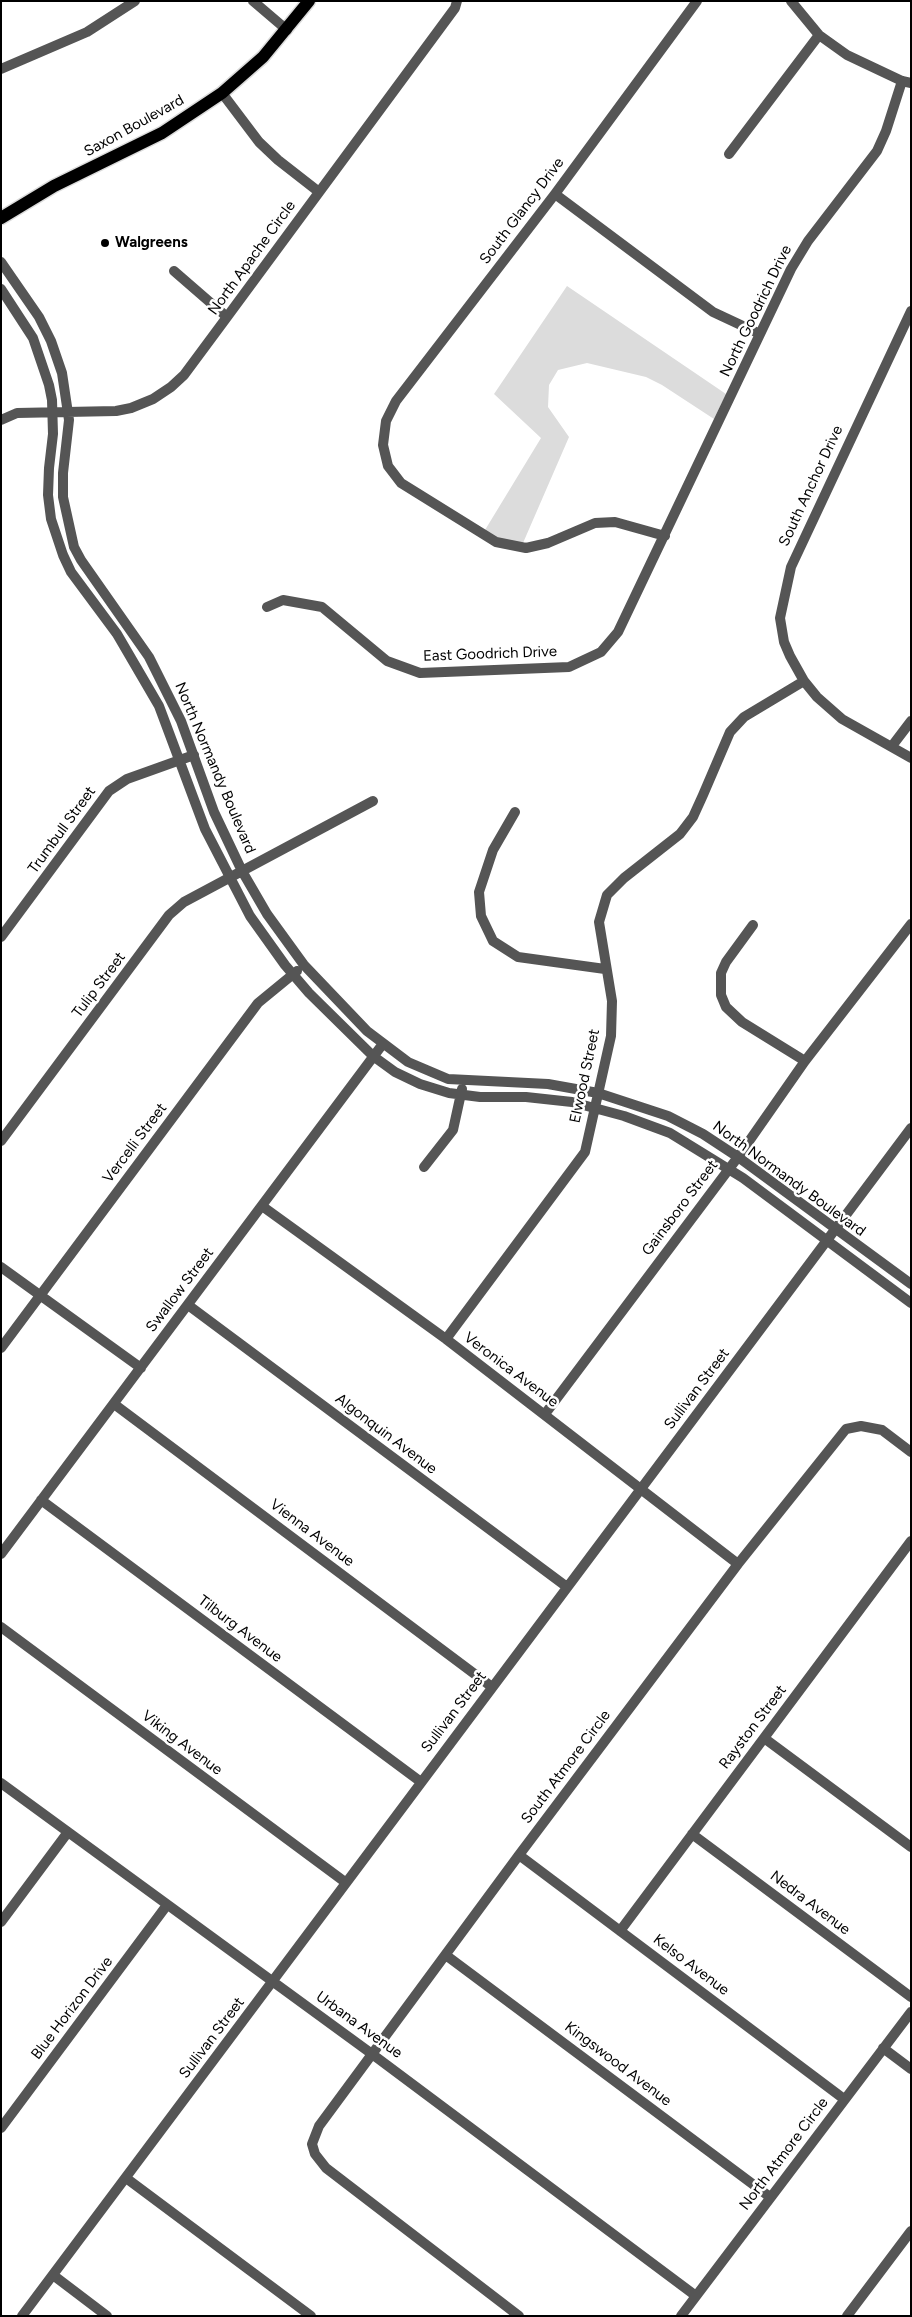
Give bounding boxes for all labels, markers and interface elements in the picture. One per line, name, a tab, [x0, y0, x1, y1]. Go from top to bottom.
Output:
street label: Saxon Boulevard	[81, 91, 187, 161]
street label: South Glancy Drive	[476, 154, 568, 268]
street label: North Apache Circle	[204, 197, 300, 319]
place label: Walgreens	[115, 234, 188, 252]
marker: Walgreens	[99, 237, 111, 249]
street label: North Goodrich Drive	[716, 242, 796, 380]
street label: South Anchor Drive	[775, 423, 847, 549]
street label: East Goodrich Drive	[423, 643, 557, 665]
street label: North Normandy Boulevard	[171, 680, 259, 856]
street label: Trumbull Street	[24, 783, 100, 877]
street label: Tulip Street	[69, 949, 129, 1021]
street label: Elwood Street	[566, 1027, 604, 1125]
street label: Vercelli Street	[99, 1100, 171, 1186]
street label: North Normandy Boulevard	[709, 1118, 869, 1240]
street label: Gainsboro Street	[638, 1157, 722, 1259]
street label: Swallow Street	[142, 1244, 218, 1336]
street label: Veronica Avenue	[460, 1329, 562, 1411]
street label: Sullivan Street	[661, 1345, 733, 1433]
street label: Algonquin Avenue	[332, 1390, 440, 1478]
street label: Vienna Avenue	[266, 1495, 358, 1571]
street label: Tilburg Avenue	[194, 1592, 286, 1666]
street label: Sullivan Street	[418, 1668, 490, 1756]
street label: Rayston Street	[716, 1682, 790, 1772]
street label: Viking Avenue	[138, 1707, 226, 1779]
street label: South Atmore Circle	[518, 1707, 614, 1827]
street label: Nedra Avenue	[766, 1867, 854, 1939]
street label: Kelso Avenue	[649, 1931, 733, 1999]
street label: Blue Horizon Drive	[27, 1953, 117, 2063]
street label: Urbana Avenue	[312, 1988, 406, 2062]
street label: Sullivan Street	[176, 1994, 248, 2082]
street label: Kingswood Avenue	[561, 2018, 675, 2110]
street label: North Atmore Circle	[736, 2094, 832, 2214]

